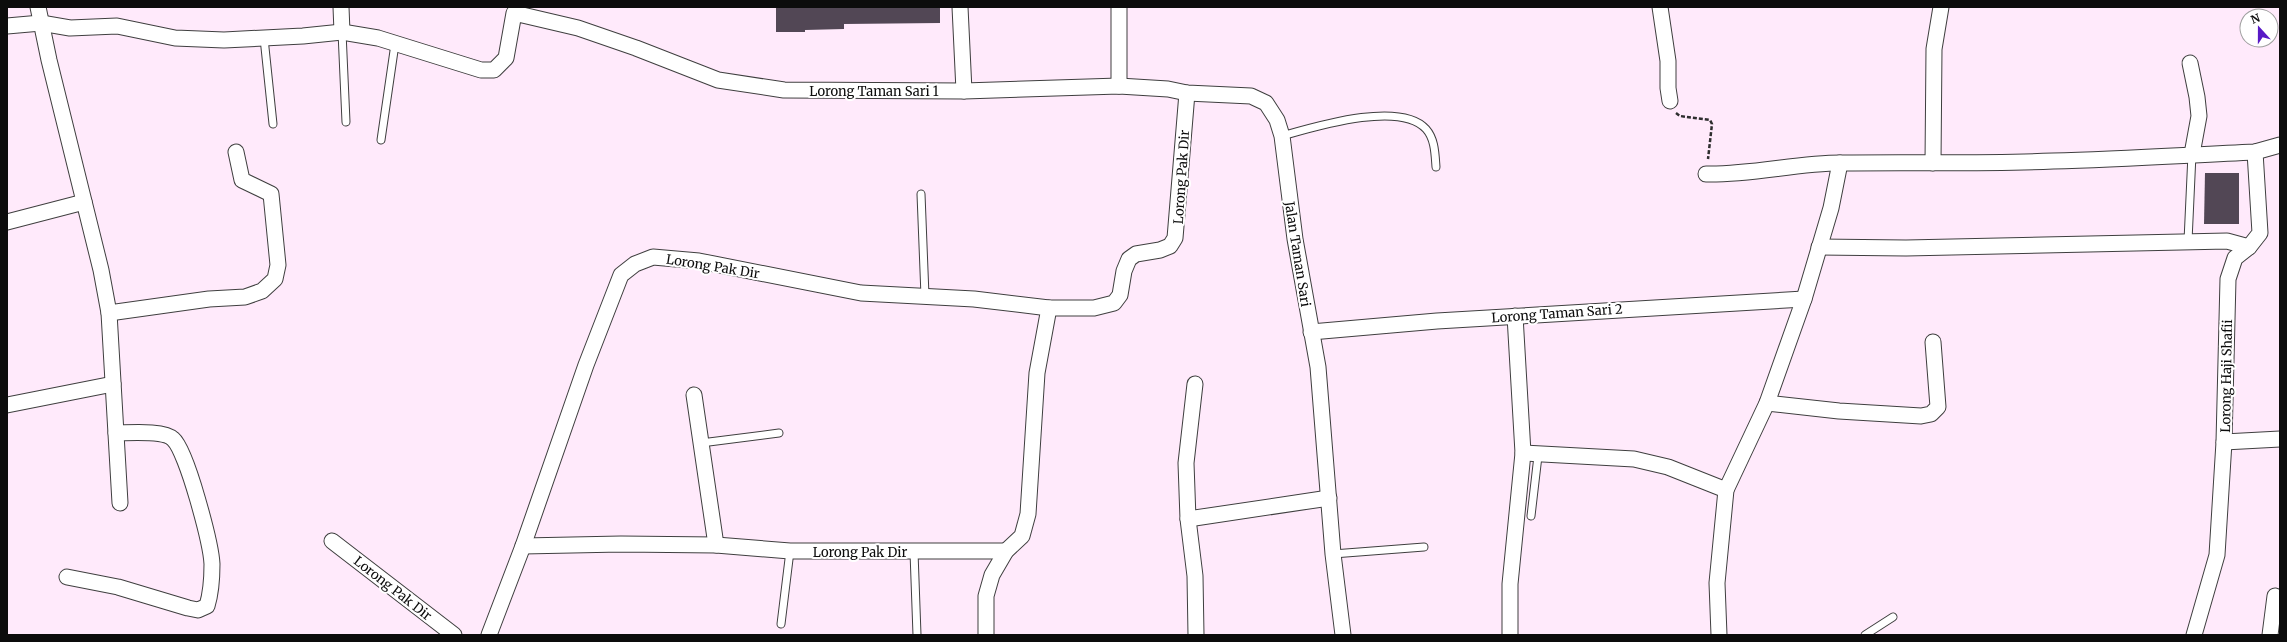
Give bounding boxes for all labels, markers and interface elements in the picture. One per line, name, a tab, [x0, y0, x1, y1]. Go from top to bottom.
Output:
north arrow	[2239, 8, 2279, 48]
text: N	[2249, 10, 2262, 27]
street label: Lorong Taman Sari 1	[809, 83, 939, 100]
street label: Lorong Pak Dir	[1170, 129, 1193, 225]
street label: Jalan Taman Sari	[1281, 199, 1314, 308]
street label: Lorong Pak Dir	[665, 251, 761, 282]
street label: Lorong Taman Sari 2	[1491, 300, 1623, 327]
street label: Lorong Haji Shafii	[2217, 319, 2236, 433]
street label: Lorong Pak Dir	[813, 544, 907, 561]
street label: Lorong Pak Dir	[350, 553, 435, 624]

